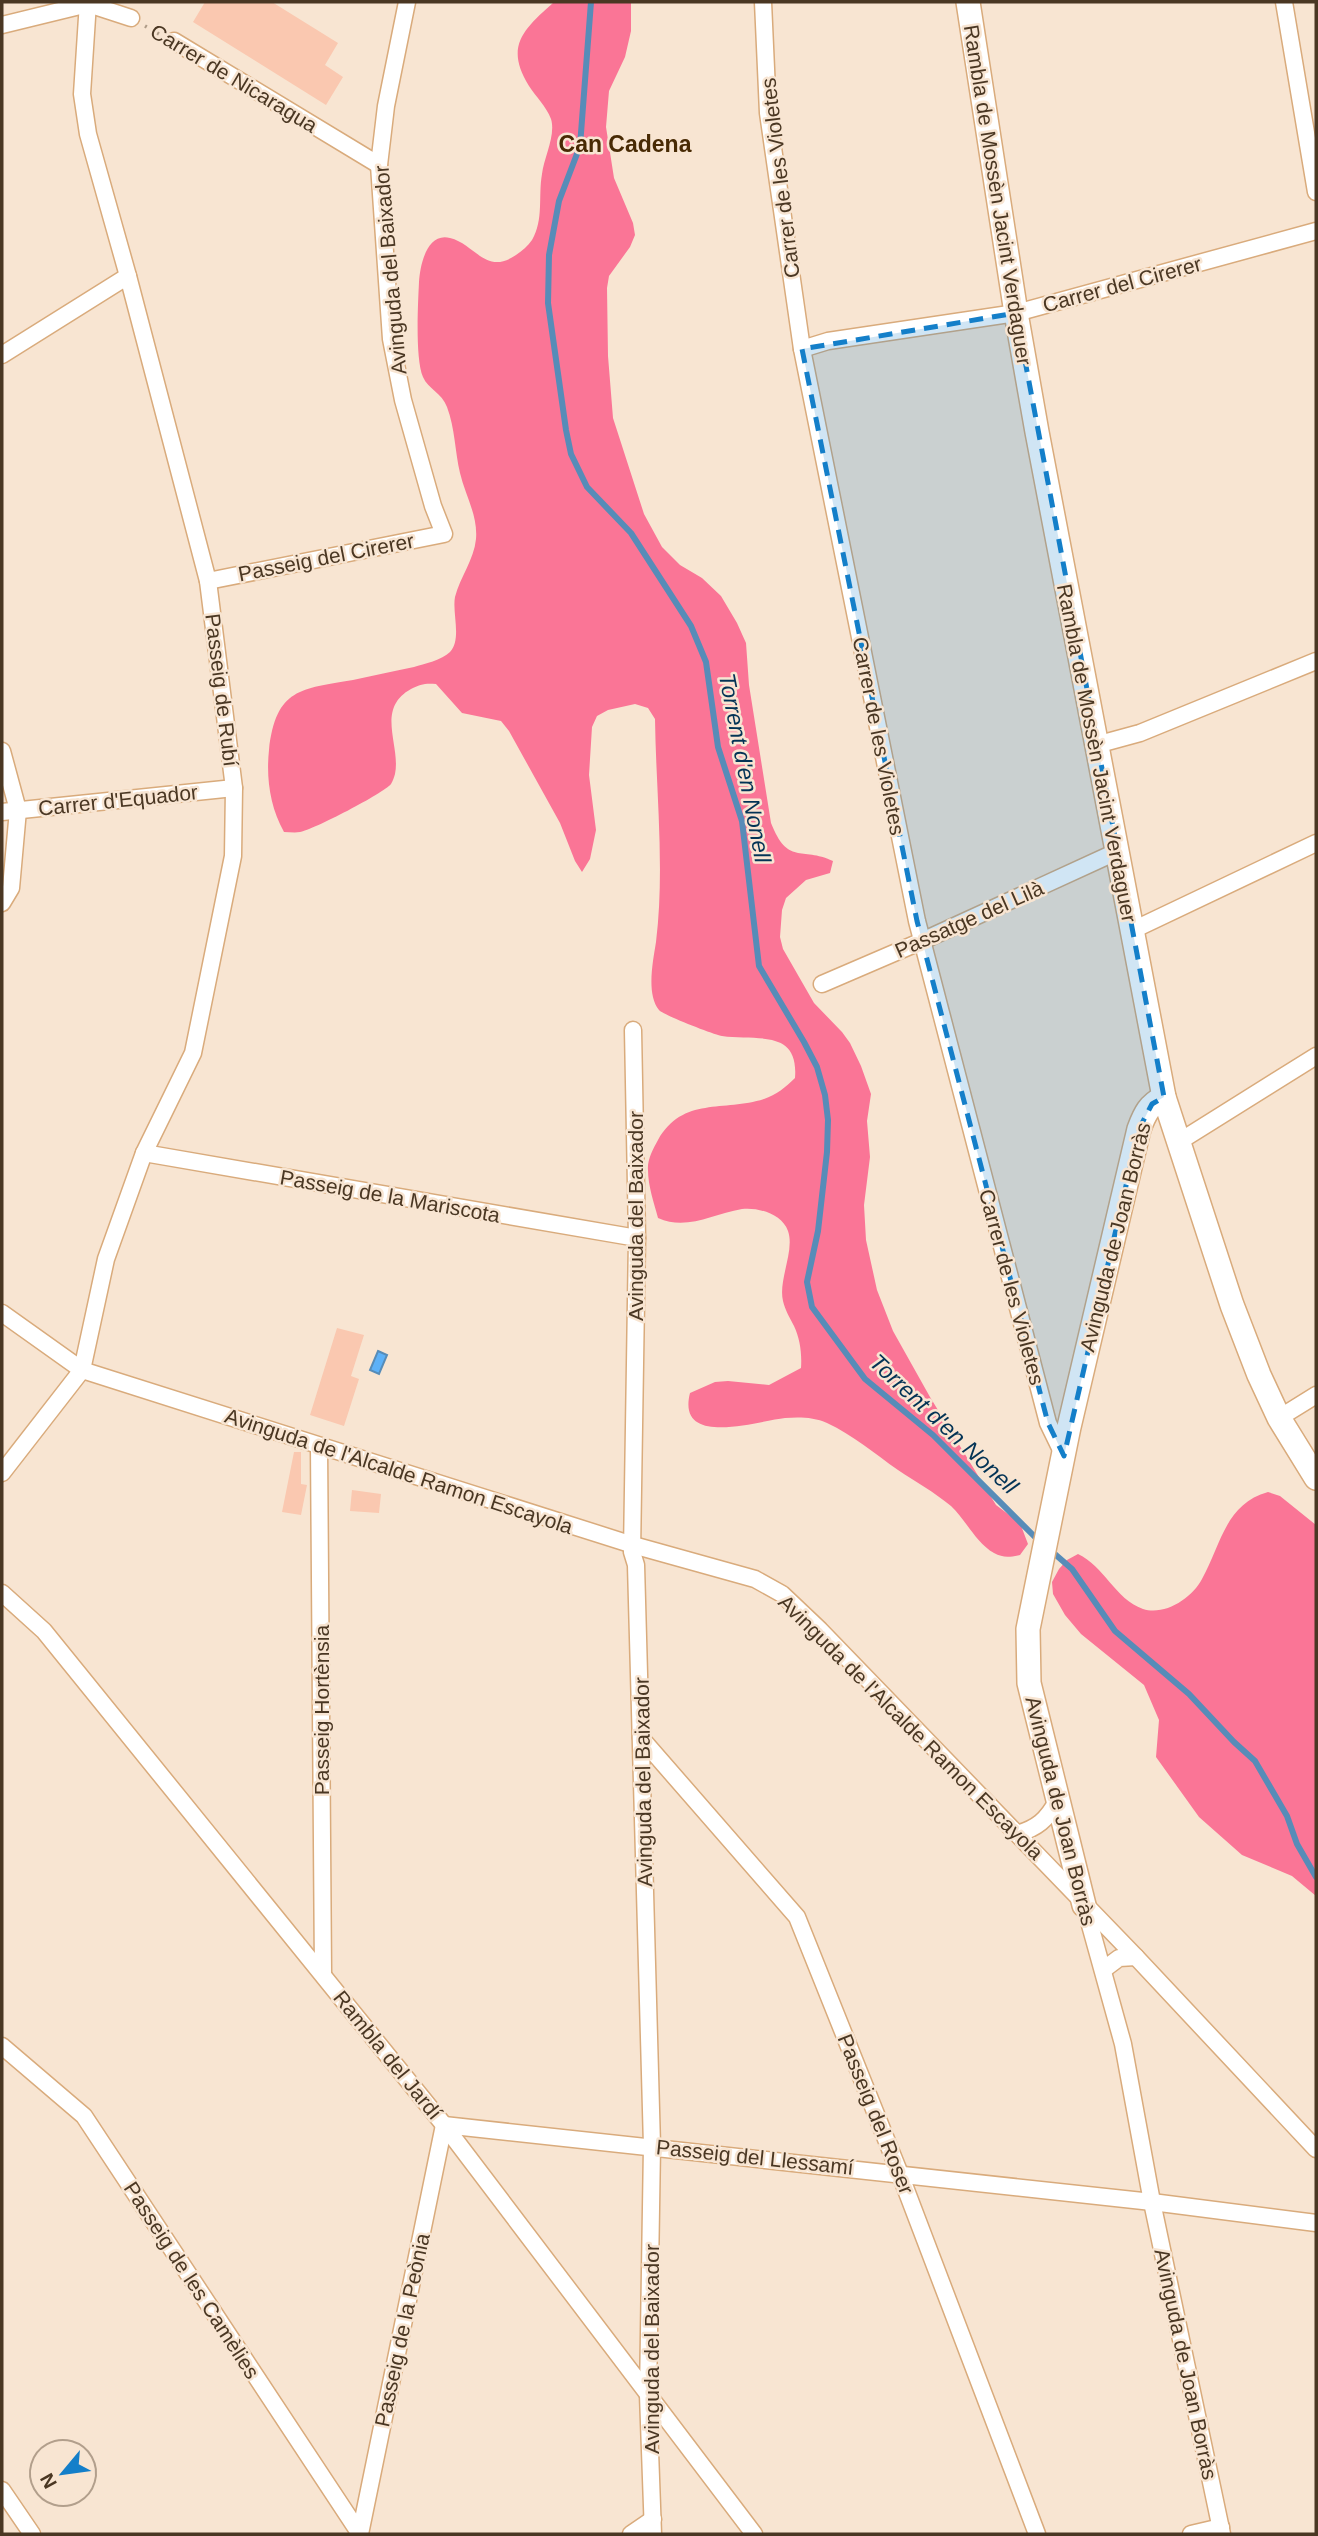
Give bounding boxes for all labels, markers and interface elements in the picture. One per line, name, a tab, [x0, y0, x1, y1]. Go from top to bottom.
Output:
street label: Carrer de Nicaragua	[147, 19, 322, 137]
street label: Rambla de Mossèn Jacint Verdaguer	[960, 23, 1036, 367]
street label: Carrer de les Violetes	[756, 77, 804, 279]
district label: Can Cadena	[559, 131, 692, 157]
street label: Avinguda del Baixador	[369, 165, 411, 375]
street label: Carrer del Cirerer	[1040, 252, 1204, 316]
street label: Passeig del Cirerer	[236, 529, 416, 585]
street label: Rambla de Mossèn Jacint Verdaguer	[1053, 582, 1141, 924]
street label: Passeig de Rubí	[201, 612, 243, 768]
street label: Carrer de les Violetes	[848, 635, 910, 837]
water label: Torrent d'en Nonell	[714, 671, 776, 866]
street label: Carrer d'Equador	[37, 780, 199, 820]
street label: Passatge del Lilà	[891, 876, 1047, 962]
street label: Avinguda del Baixador	[624, 1111, 647, 1321]
street label: Avinguda de Joan Borràs	[1075, 1120, 1155, 1354]
street label: Passeig de la Mariscota	[278, 1165, 502, 1227]
street label: Carrer de les Violetes	[975, 1187, 1049, 1387]
water label: Torrent d'en Nonell	[865, 1349, 1024, 1500]
street label: Avinguda de l'Alcalde Ramon Escayola	[222, 1404, 576, 1538]
street label: Avinguda de l'Alcalde Ramon Escayola	[774, 1590, 1048, 1864]
street label: Passeig Hortènsia	[310, 1624, 333, 1795]
street label: Avinguda del Baixador	[630, 1677, 656, 1887]
street label: Avinguda de Joan Borràs	[1021, 1694, 1101, 1928]
street label: Rambla del Jardí	[329, 1986, 447, 2124]
street label: Passeig del Roser	[833, 2031, 919, 2197]
street label: Passeig del Llessamí	[655, 2135, 855, 2179]
street label: Passeig de les Camèlies	[120, 2177, 264, 2383]
street label: Passeig de la Peònia	[370, 2231, 434, 2429]
street label: Avinguda del Baixador	[640, 2244, 663, 2454]
street label: Avinguda de Joan Borràs	[1150, 2246, 1222, 2482]
north arrow	[28, 2438, 98, 2508]
text: N	[36, 2470, 61, 2492]

